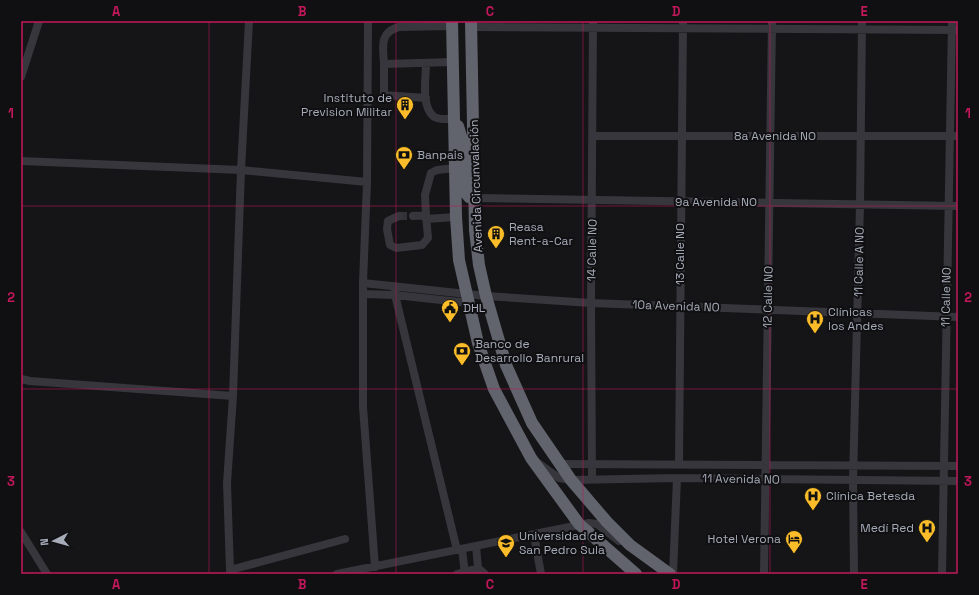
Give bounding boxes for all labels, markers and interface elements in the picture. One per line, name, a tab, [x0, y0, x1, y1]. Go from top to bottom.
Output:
text: A	[112, 3, 121, 20]
text: B	[298, 3, 307, 20]
text: C	[486, 3, 494, 20]
text: D	[672, 3, 681, 20]
text: E	[860, 3, 868, 20]
place label: Instituto de Prevision Militar	[301, 90, 392, 120]
building icon: Instituto de Prevision Militar	[395, 95, 415, 120]
text: 1	[8, 105, 14, 122]
text: 1	[965, 105, 971, 122]
street label: Avenida Circunvalación	[466, 119, 486, 253]
street label: 8a Avenida NO	[734, 128, 816, 144]
bank icon: Banpais	[394, 145, 414, 170]
place label: Banpais	[417, 147, 463, 163]
street label: 9a Avenida NO	[675, 194, 757, 210]
place label: Reasa Rent-a-Car	[509, 219, 574, 249]
street label: 14 Calle NO	[583, 219, 601, 281]
street label: 13 Calle NO	[672, 223, 688, 285]
building icon: Reasa Rent-a-Car	[486, 224, 506, 249]
street label: 11 Calle A NO	[850, 227, 868, 297]
street label: 12 Calle NO	[759, 266, 777, 328]
street label: 11 Calle NO	[937, 267, 955, 327]
text: 2	[7, 289, 15, 306]
text: 2	[964, 289, 972, 306]
street label: 10a Avenida NO	[632, 296, 720, 316]
public building icon: DHL	[440, 298, 460, 323]
place label: DHL	[463, 300, 486, 316]
place label: Clínicas los Andes	[828, 304, 884, 334]
hospital icon: Clínicas los Andes	[805, 309, 825, 334]
place label: Banco de Desarrollo Banrural	[475, 336, 584, 366]
bank icon: Banco de Desarrollo Banrural	[452, 341, 472, 366]
street label: 11 Avenida NO	[702, 470, 780, 488]
text: 3	[7, 473, 15, 490]
text: 3	[964, 473, 972, 490]
hospital icon: Clínica Betesda	[803, 486, 823, 511]
place label: Clínica Betesda	[826, 488, 915, 504]
hospital icon: Medí Red	[917, 518, 937, 543]
place label: Medí Red	[860, 520, 914, 536]
north arrow	[34, 521, 74, 561]
place label: Universidad de San Pedro Sula	[519, 528, 605, 558]
hotel icon: Hotel Verona	[784, 529, 804, 554]
place label: Hotel Verona	[708, 531, 781, 547]
school or university icon: Universidad de San Pedro Sula	[496, 533, 516, 558]
text: N	[37, 538, 51, 546]
text: A	[112, 576, 121, 593]
text: B	[298, 576, 307, 593]
text: C	[486, 576, 494, 593]
text: D	[672, 576, 681, 593]
text: E	[860, 576, 868, 593]

